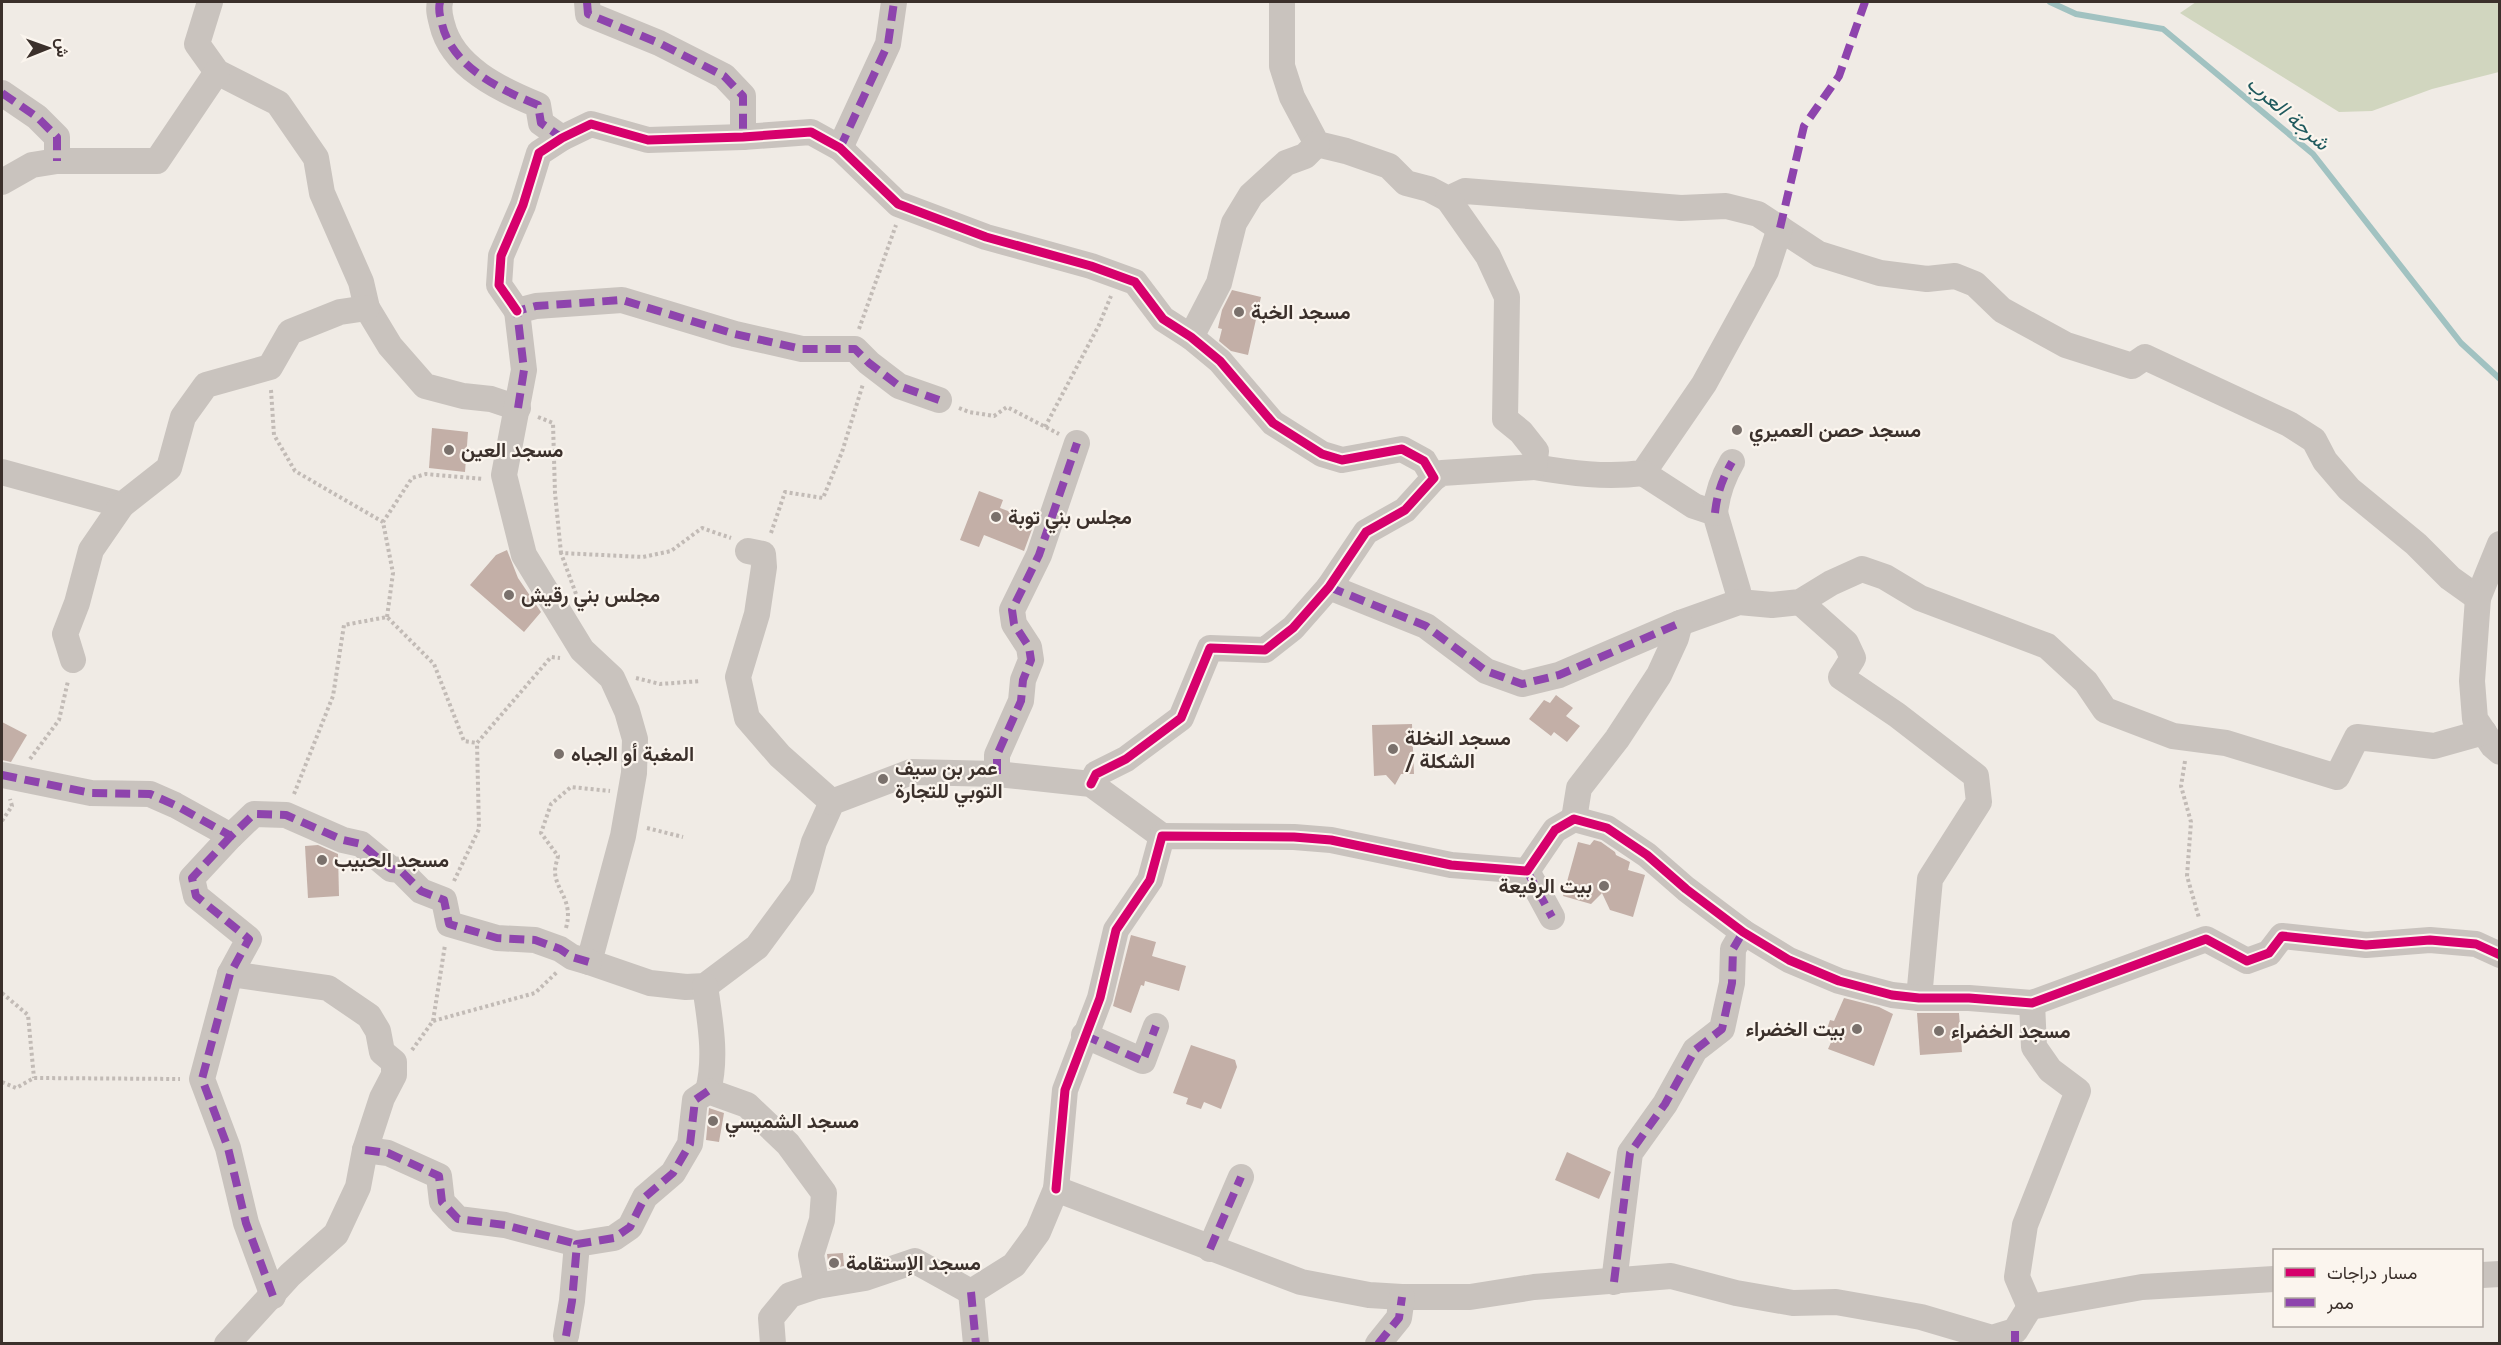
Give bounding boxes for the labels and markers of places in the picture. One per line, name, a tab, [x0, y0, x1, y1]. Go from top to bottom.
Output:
place label: مسجد الخبة	[1251, 299, 1351, 324]
marker: مسجد الخبة	[1232, 305, 1246, 319]
place label: مسجد حصن العميري	[1749, 417, 1921, 447]
marker: مسجد حصن العميري	[1730, 423, 1744, 437]
place label: مسجد العين	[461, 437, 564, 462]
marker: مسجد العين	[442, 443, 456, 457]
place label: مجلس بني توبة	[1008, 504, 1132, 534]
marker: مجلس بني توبة	[989, 510, 1003, 524]
place label: مجلس بني رقيش	[521, 582, 660, 612]
marker: مجلس بني رقيش	[502, 588, 516, 602]
place label: مسجد النخلة / الشكلة	[1405, 725, 1511, 772]
place label: المغبة أو الجباه	[571, 741, 694, 767]
marker: مسجد النخلة / الشكلة	[1386, 742, 1400, 756]
marker: المغبة أو الجباه	[552, 747, 566, 761]
place label: عمر بن سيف التوبي للتجارة	[895, 755, 1003, 808]
marker: عمر بن سيف التوبي للتجارة	[876, 772, 890, 786]
place label: مسجد الحبيب	[334, 847, 449, 872]
marker: مسجد الحبيب	[315, 853, 329, 867]
place label: بيت الرفيعة	[1498, 873, 1592, 899]
marker: بيت الرفيعة	[1597, 879, 1611, 893]
place label: بيت الخضراء	[1745, 1016, 1845, 1042]
place label: مسجد الخضراء	[1951, 1018, 2071, 1044]
marker: بيت الخضراء	[1850, 1022, 1864, 1036]
marker: مسجد الخضراء	[1932, 1024, 1946, 1038]
place label: مسجد الشميسي	[725, 1108, 859, 1138]
marker: مسجد الشميسي	[706, 1114, 720, 1128]
place label: مسجد الإستقامة	[846, 1250, 981, 1276]
marker: مسجد الإستقامة	[827, 1256, 841, 1270]

